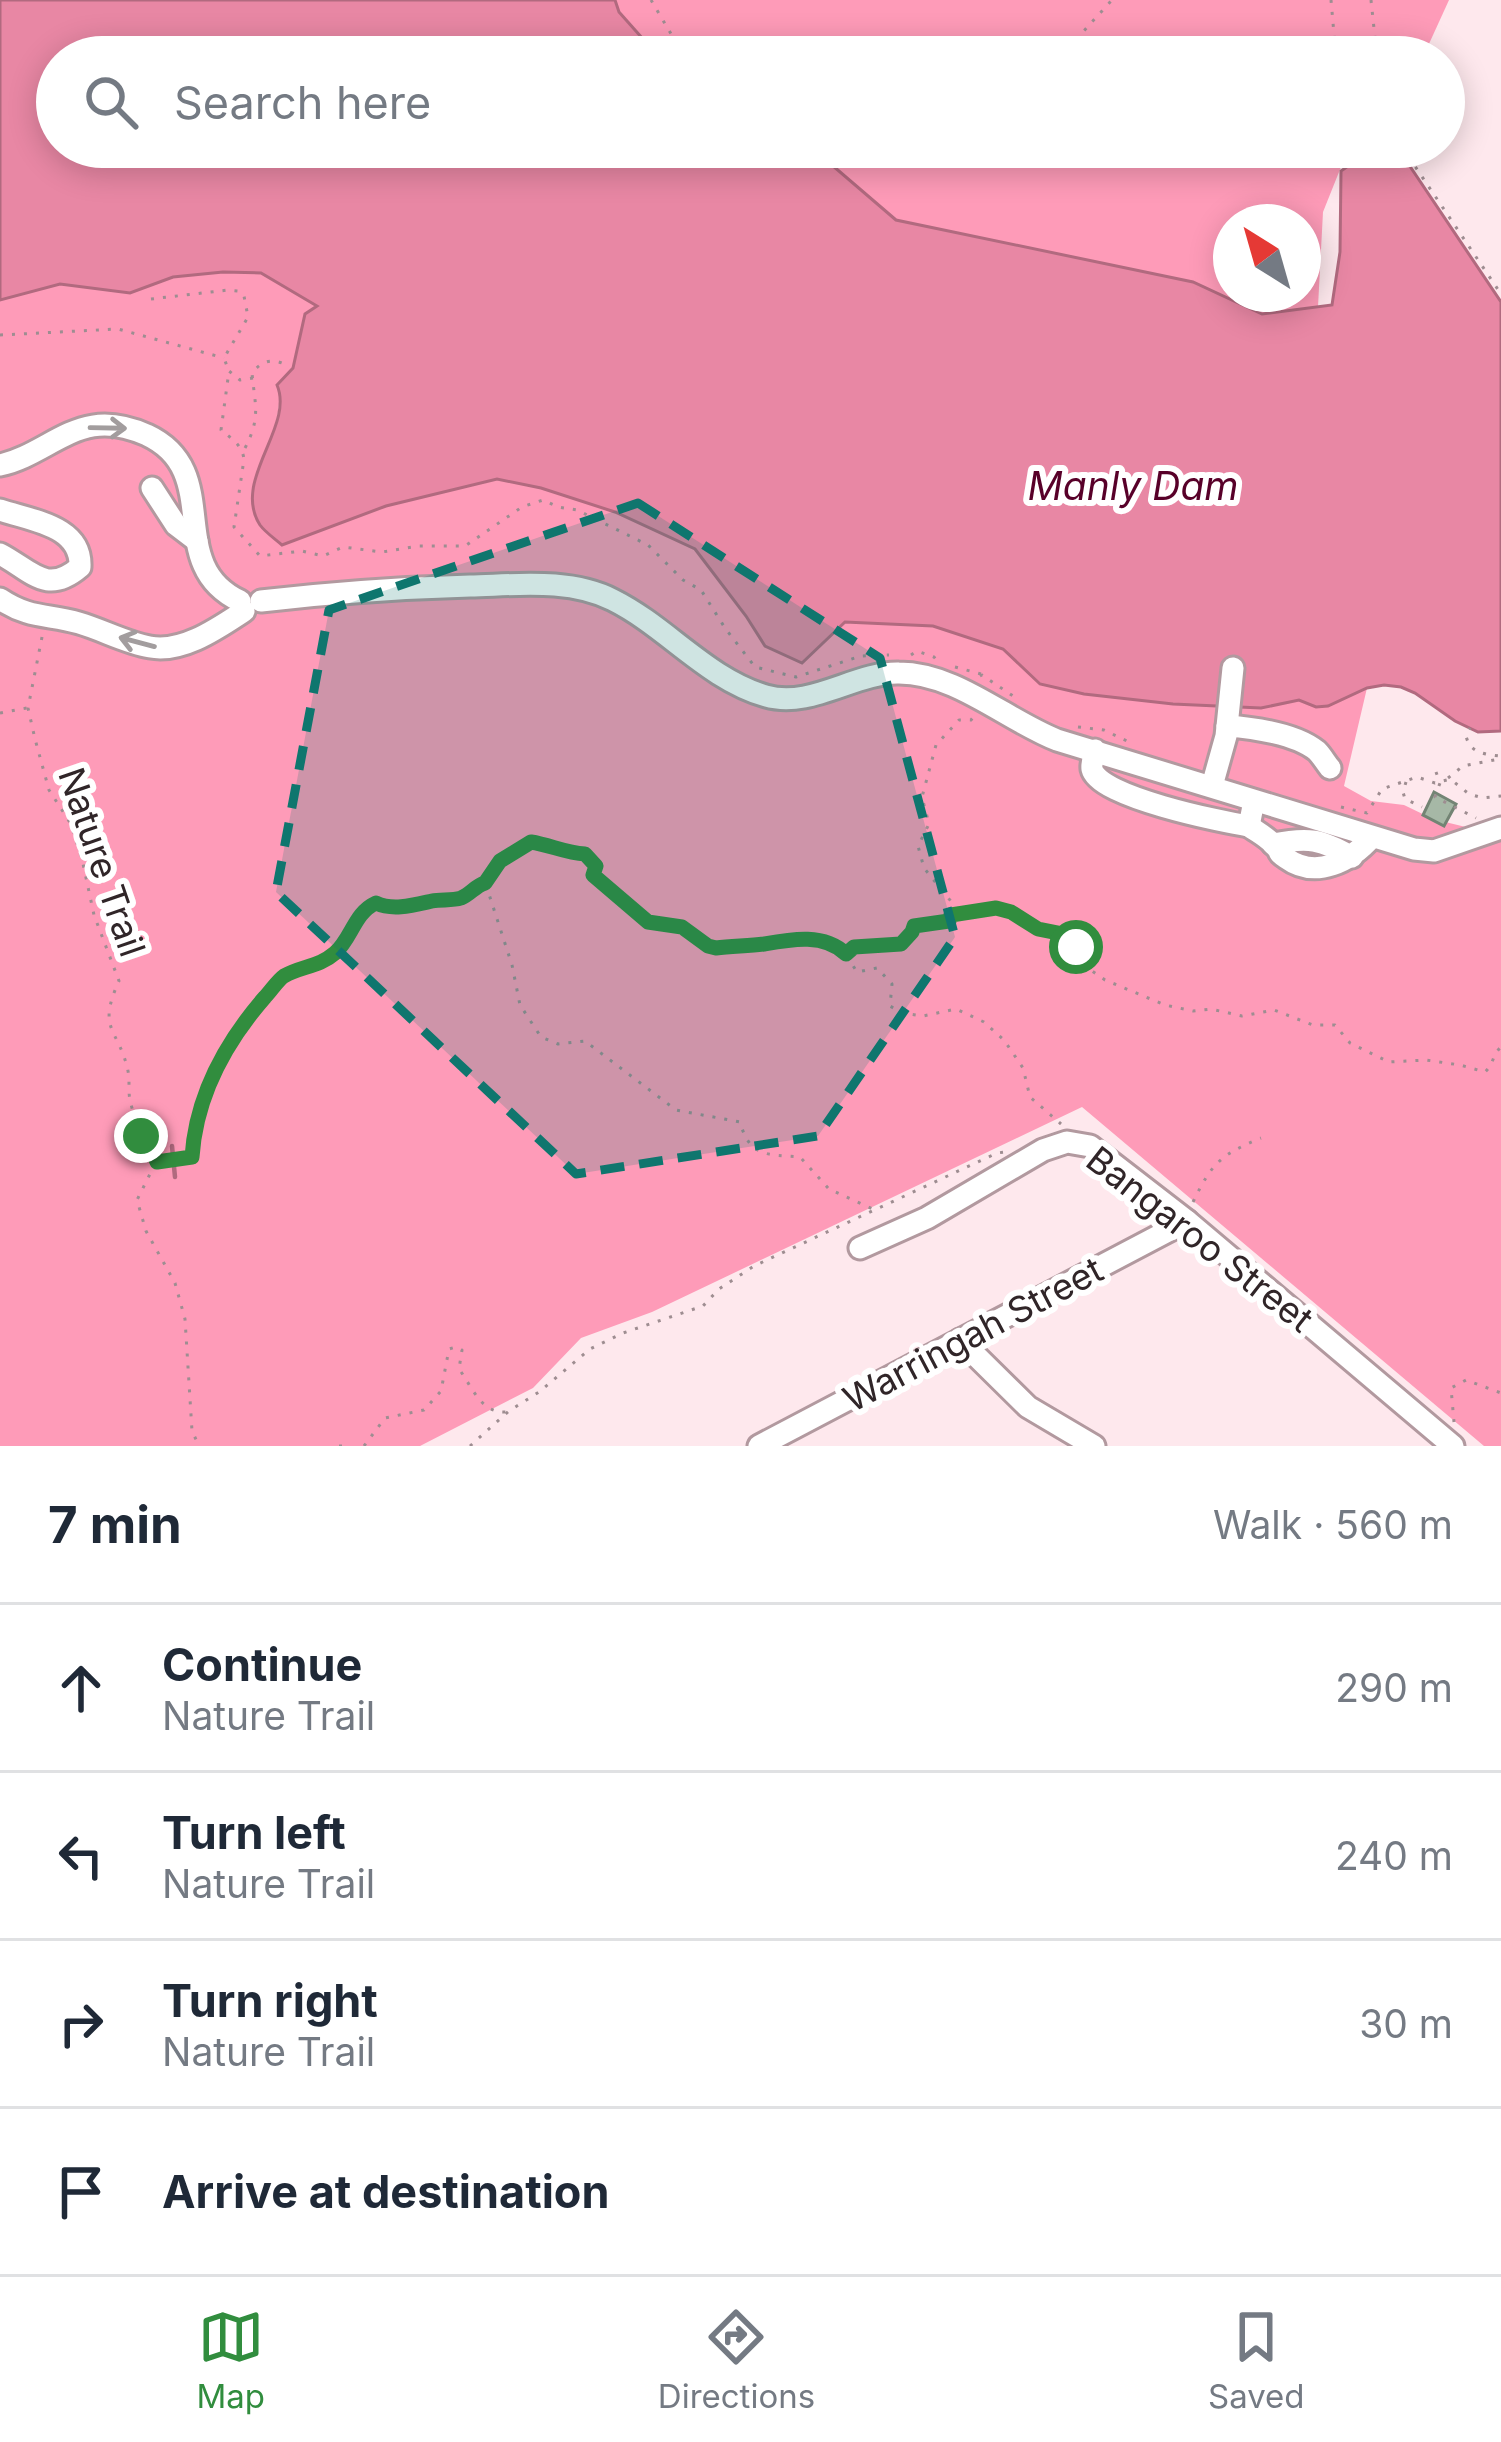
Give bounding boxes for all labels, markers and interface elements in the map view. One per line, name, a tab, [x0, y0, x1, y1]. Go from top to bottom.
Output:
search box	[36, 36, 1465, 168]
icon: search	[78, 69, 144, 135]
text: Search here	[174, 75, 431, 130]
north arrow	[1213, 204, 1321, 312]
one-way arrow	[88, 417, 127, 439]
water label: Manly Dam	[1028, 462, 1238, 509]
one-way arrow	[119, 630, 157, 652]
street label: Nature Trail	[49, 762, 155, 962]
route start	[1049, 920, 1103, 974]
route end	[114, 1109, 168, 1163]
street label: Bangaroo Street	[1078, 1137, 1322, 1341]
street label: Warringah Street	[836, 1247, 1110, 1421]
text: 7 min	[48, 1494, 182, 1555]
text: Walk · 560 m	[1213, 1501, 1453, 1548]
text: Continue	[162, 1637, 362, 1692]
icon: ahead	[48, 1655, 114, 1721]
text: 290 m	[1335, 1664, 1453, 1711]
text: Nature Trail	[162, 1692, 375, 1739]
text: Turn left	[162, 1805, 346, 1860]
icon: left	[48, 1823, 114, 1889]
text: 240 m	[1335, 1832, 1453, 1879]
text: Nature Trail	[162, 1860, 375, 1907]
text: Turn right	[162, 1973, 378, 2028]
icon: right	[48, 1991, 114, 2057]
text: 30 m	[1359, 2000, 1453, 2047]
text: Nature Trail	[162, 2028, 375, 2075]
icon: arrive	[48, 2159, 114, 2225]
text: Arrive at destination	[162, 2164, 609, 2219]
tab: Map	[196, 2304, 265, 2416]
tab: Directions	[658, 2304, 815, 2416]
tab: Saved	[1208, 2304, 1305, 2416]

